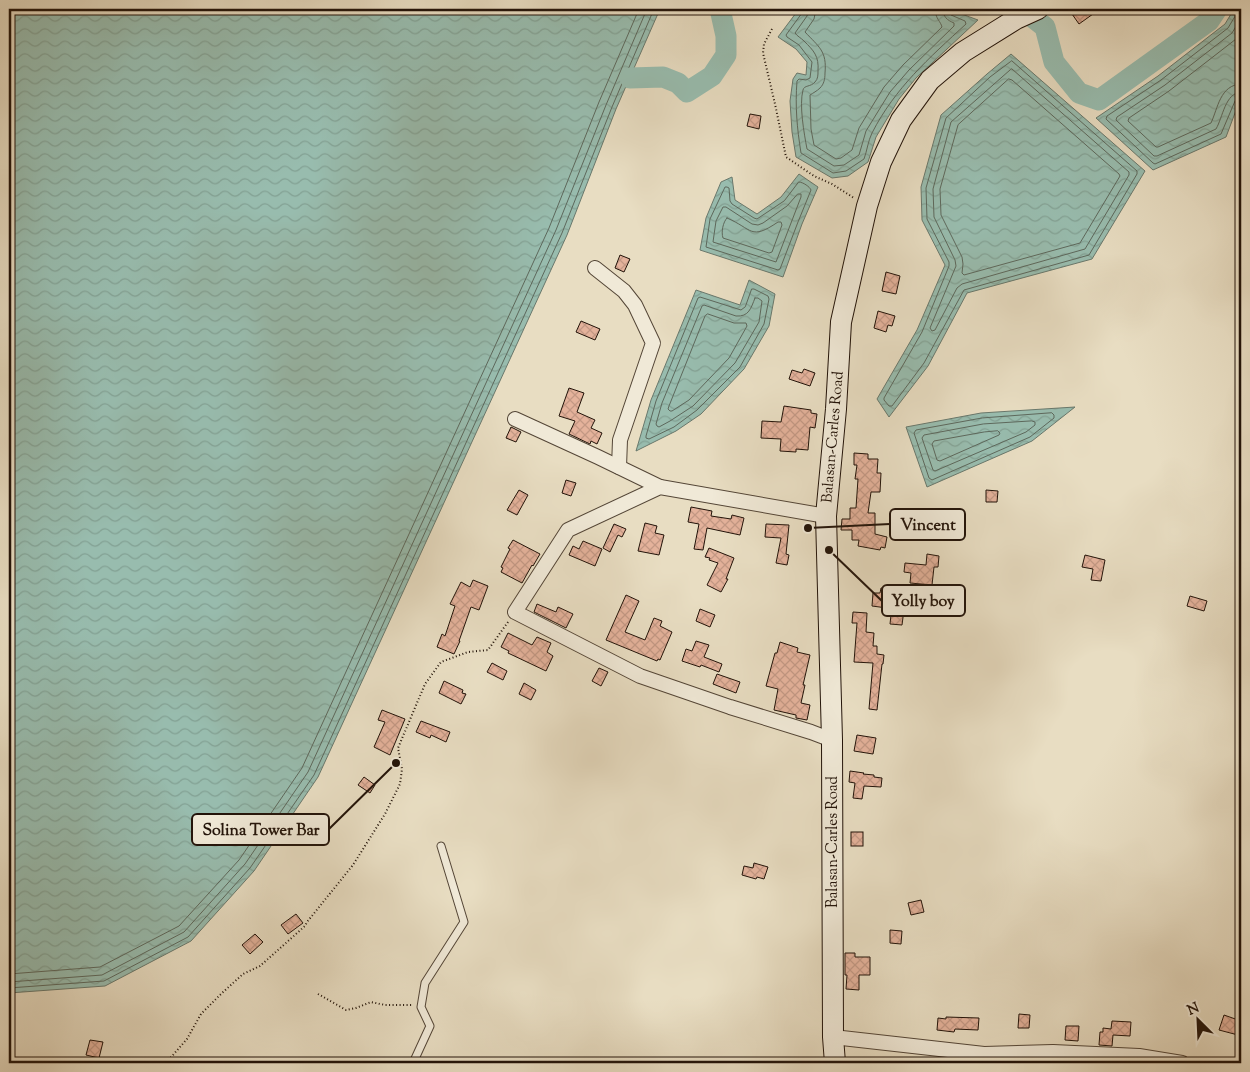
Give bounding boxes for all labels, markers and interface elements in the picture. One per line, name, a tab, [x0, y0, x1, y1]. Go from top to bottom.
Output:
street label: Balasan-Carles Road	[817, 370, 850, 504]
callout: Vincent	[890, 509, 965, 540]
text: Vincent	[900, 515, 956, 538]
callout: Yolly boy	[882, 585, 965, 616]
text: Yolly boy	[891, 591, 955, 614]
street label: Balasan-Carles Road	[823, 775, 844, 908]
callout: Solina Tower Bar	[192, 814, 329, 845]
text: Solina Tower Bar	[202, 820, 321, 843]
north arrow	[1172, 994, 1222, 1044]
text: N	[1184, 999, 1203, 1021]

